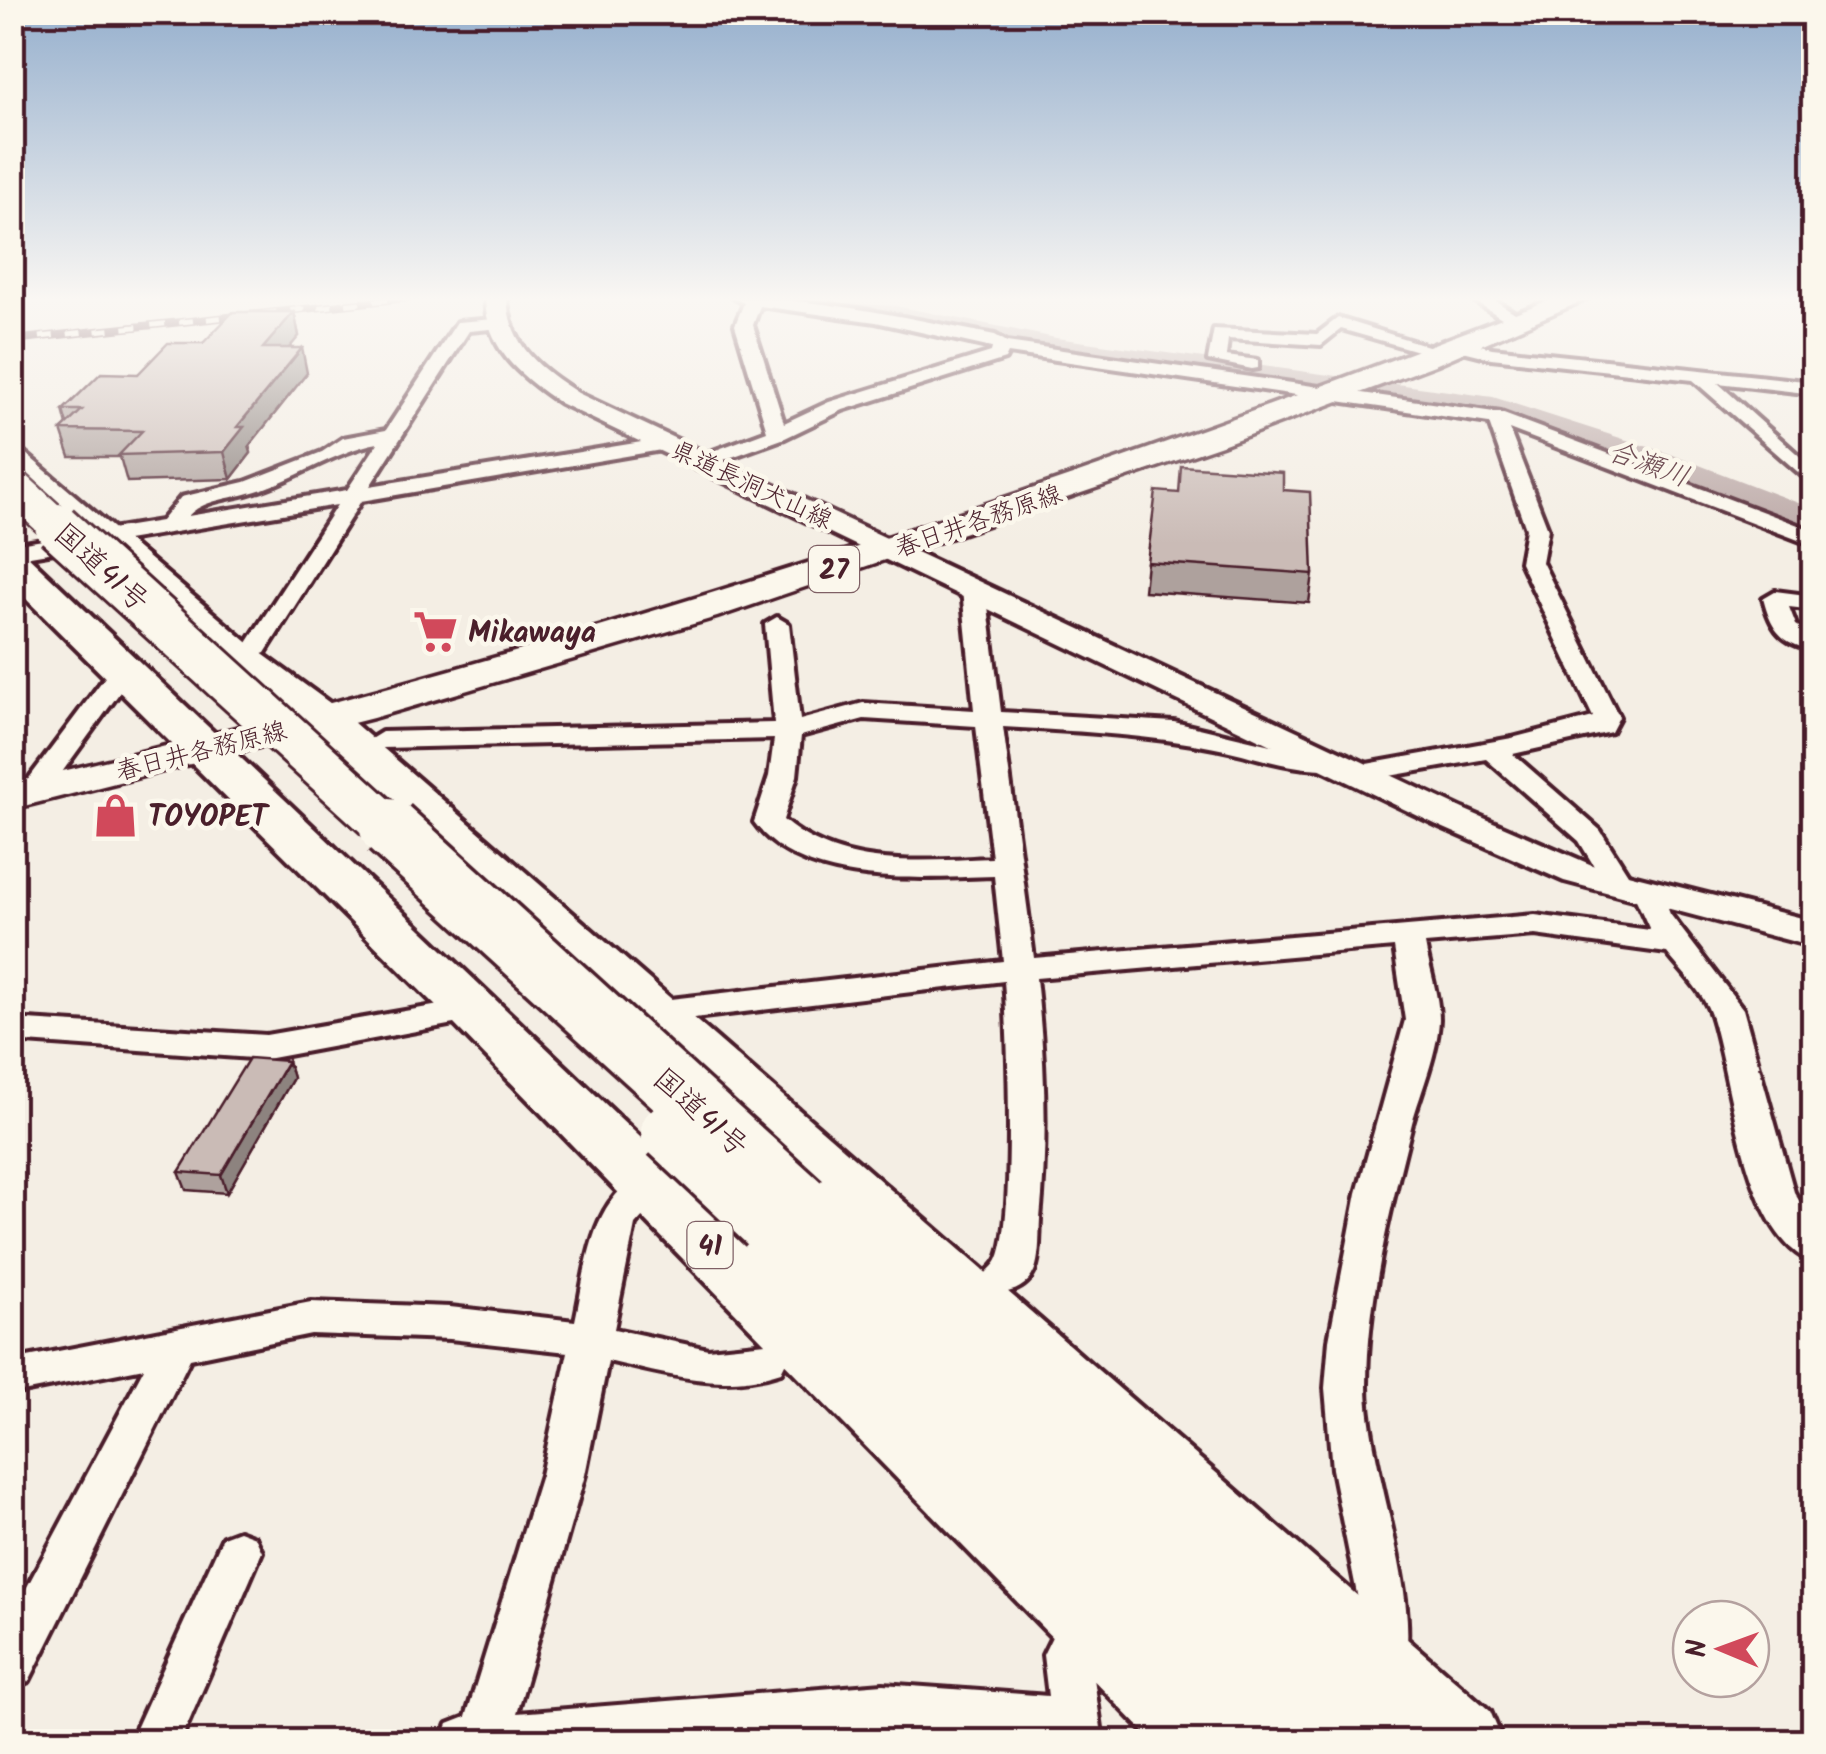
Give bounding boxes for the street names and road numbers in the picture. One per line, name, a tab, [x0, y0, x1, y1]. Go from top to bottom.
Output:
street label: 県道長洞犬山線	[663, 431, 839, 541]
street label: 春日井各務原線	[889, 474, 1068, 569]
street label: 国道41号	[42, 512, 160, 625]
road number: 27	[809, 546, 859, 592]
street label: 春日井各務原線	[112, 711, 291, 793]
street label: 国道41号	[641, 1057, 759, 1170]
road number: 41	[688, 1222, 732, 1268]

